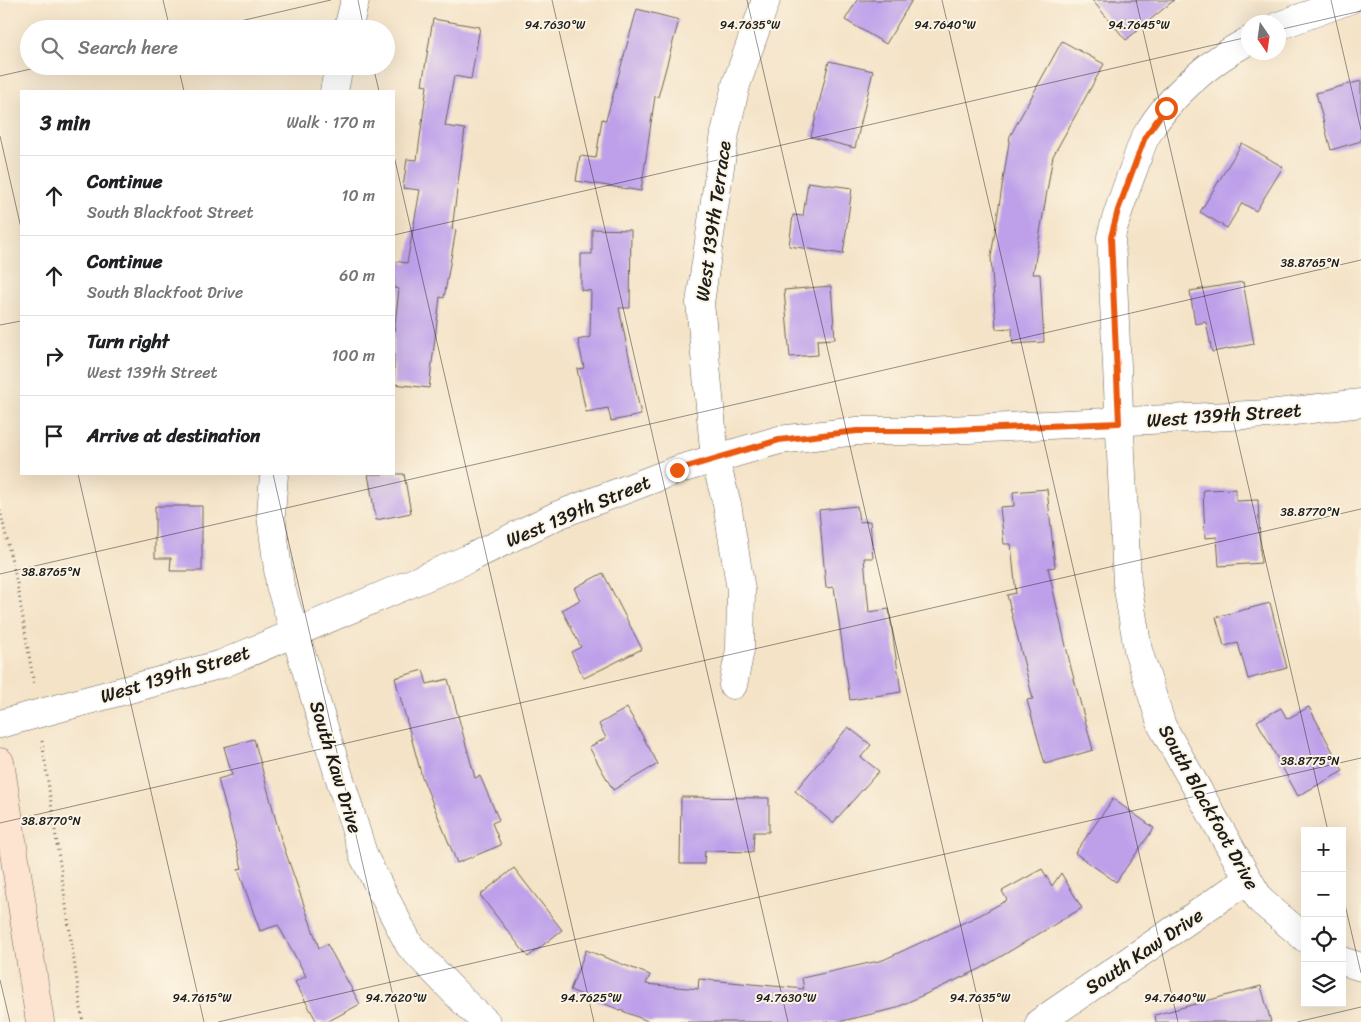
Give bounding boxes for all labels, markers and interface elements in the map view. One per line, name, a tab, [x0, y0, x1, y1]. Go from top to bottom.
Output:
text: 94.7630°W	[525, 14, 586, 36]
text: 94.7635°W	[720, 14, 781, 36]
text: 94.7640°W	[914, 14, 977, 36]
text: 94.7645°W	[1108, 14, 1170, 36]
north arrow	[1241, 15, 1286, 60]
search box	[20, 20, 395, 75]
text: Search here	[78, 31, 178, 64]
icon: search	[38, 34, 66, 62]
route start	[1155, 97, 1178, 120]
text: 3 min	[40, 104, 90, 142]
text: Walk · 170 m	[286, 108, 375, 137]
street label: West 139th Terrace	[685, 139, 741, 303]
text: Continue	[87, 165, 163, 198]
text: 10 m	[342, 181, 375, 210]
icon: ahead	[40, 182, 68, 210]
text: South Blackfoot Street	[87, 198, 254, 227]
text: Continue	[87, 245, 163, 278]
text: 38.8765°N	[1280, 252, 1340, 274]
text: 60 m	[339, 261, 375, 290]
icon: ahead	[40, 262, 68, 290]
text: South Blackfoot Drive	[87, 278, 243, 307]
text: Turn right	[87, 325, 169, 358]
text: 100 m	[331, 341, 375, 370]
icon: right	[40, 342, 68, 370]
text: West 139th Street	[87, 358, 218, 387]
street label: West 139th Street	[1146, 393, 1302, 437]
text: Arrive at destination	[87, 419, 260, 452]
icon: arrive	[40, 422, 68, 450]
route end	[666, 459, 689, 482]
street label: West 139th Street	[500, 466, 656, 556]
text: 38.8770°N	[1280, 501, 1340, 523]
text: 38.8765°N	[21, 561, 81, 583]
street label: West 139th Street	[96, 636, 254, 712]
street label: South Kaw Drive	[300, 697, 372, 838]
street label: South Blackfoot Drive	[1150, 718, 1268, 896]
text: 38.8775°N	[1280, 750, 1340, 772]
text: 38.8770°N	[21, 810, 81, 832]
map controls	[1301, 827, 1346, 1007]
button: +	[1301, 827, 1346, 872]
button: −	[1301, 872, 1346, 917]
street label: South Kaw Drive	[1078, 899, 1210, 1003]
button: locate	[1301, 917, 1346, 962]
button: layers	[1301, 962, 1346, 1007]
text: 94.7615°W	[172, 987, 232, 1009]
text: 94.7620°W	[365, 987, 427, 1009]
text: 94.7625°W	[561, 987, 622, 1009]
text: 94.7630°W	[756, 987, 817, 1009]
text: 94.7635°W	[950, 987, 1011, 1009]
text: 94.7640°W	[1144, 987, 1207, 1009]

